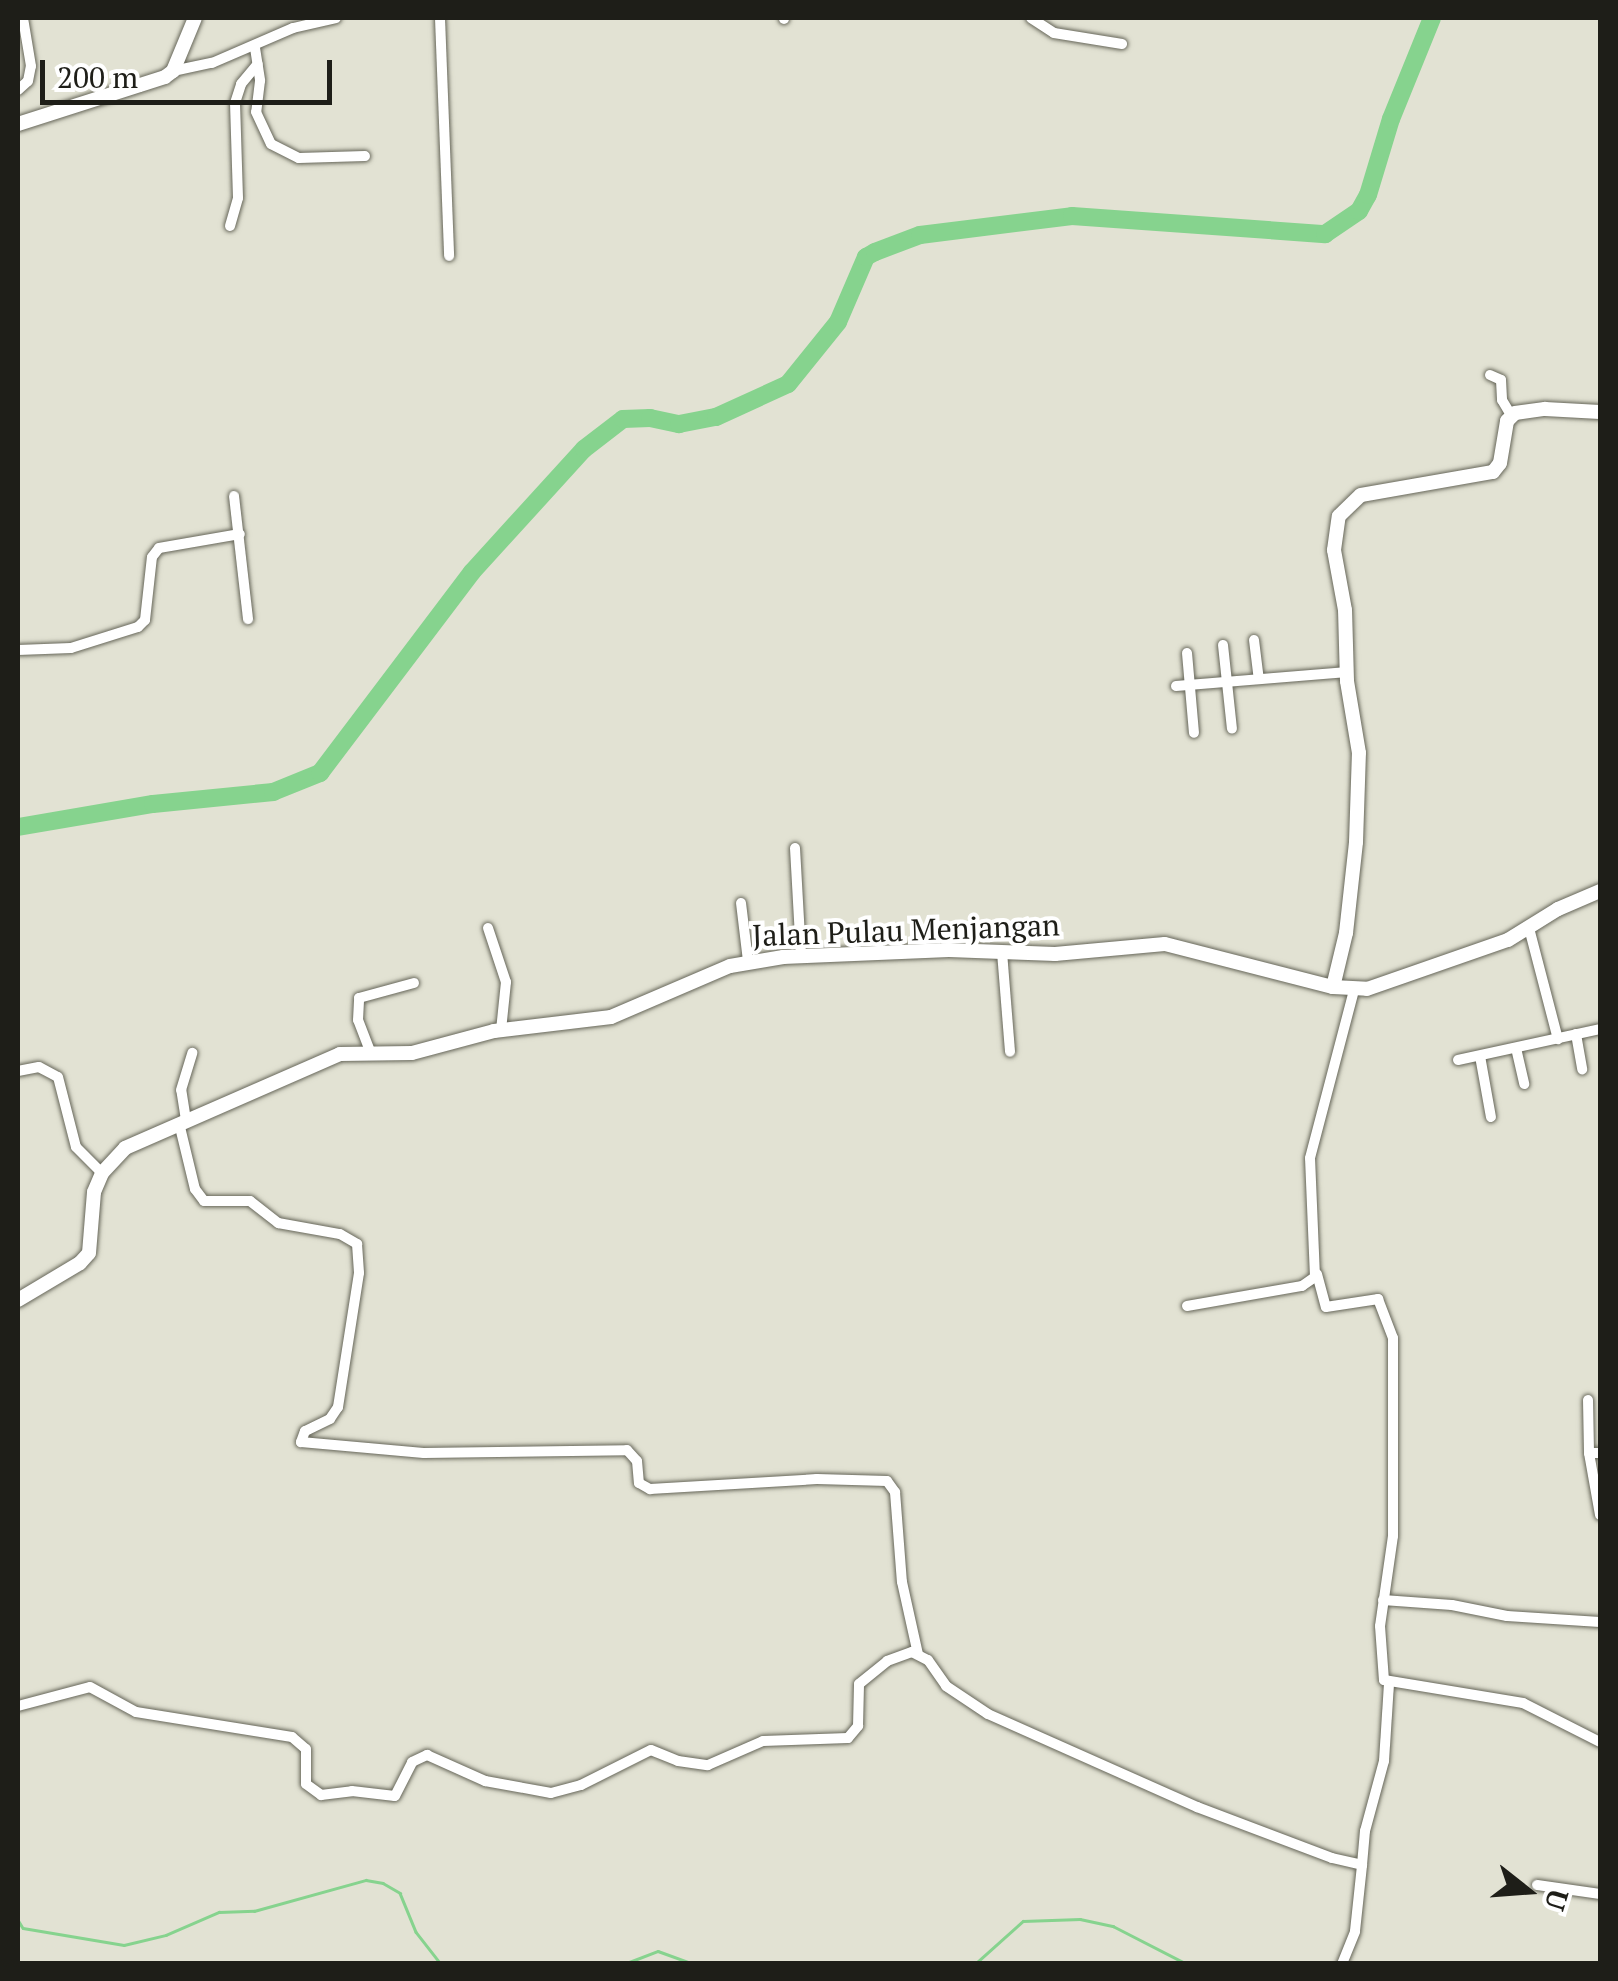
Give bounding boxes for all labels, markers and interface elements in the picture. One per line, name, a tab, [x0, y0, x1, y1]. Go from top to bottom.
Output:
scale bar	[45, 40, 338, 102]
text: 200 m	[57, 57, 138, 97]
street label: Jalan Pulau Menjangan	[752, 907, 1060, 953]
north arrow	[1478, 1841, 1578, 1941]
text: U	[1537, 1885, 1578, 1915]

